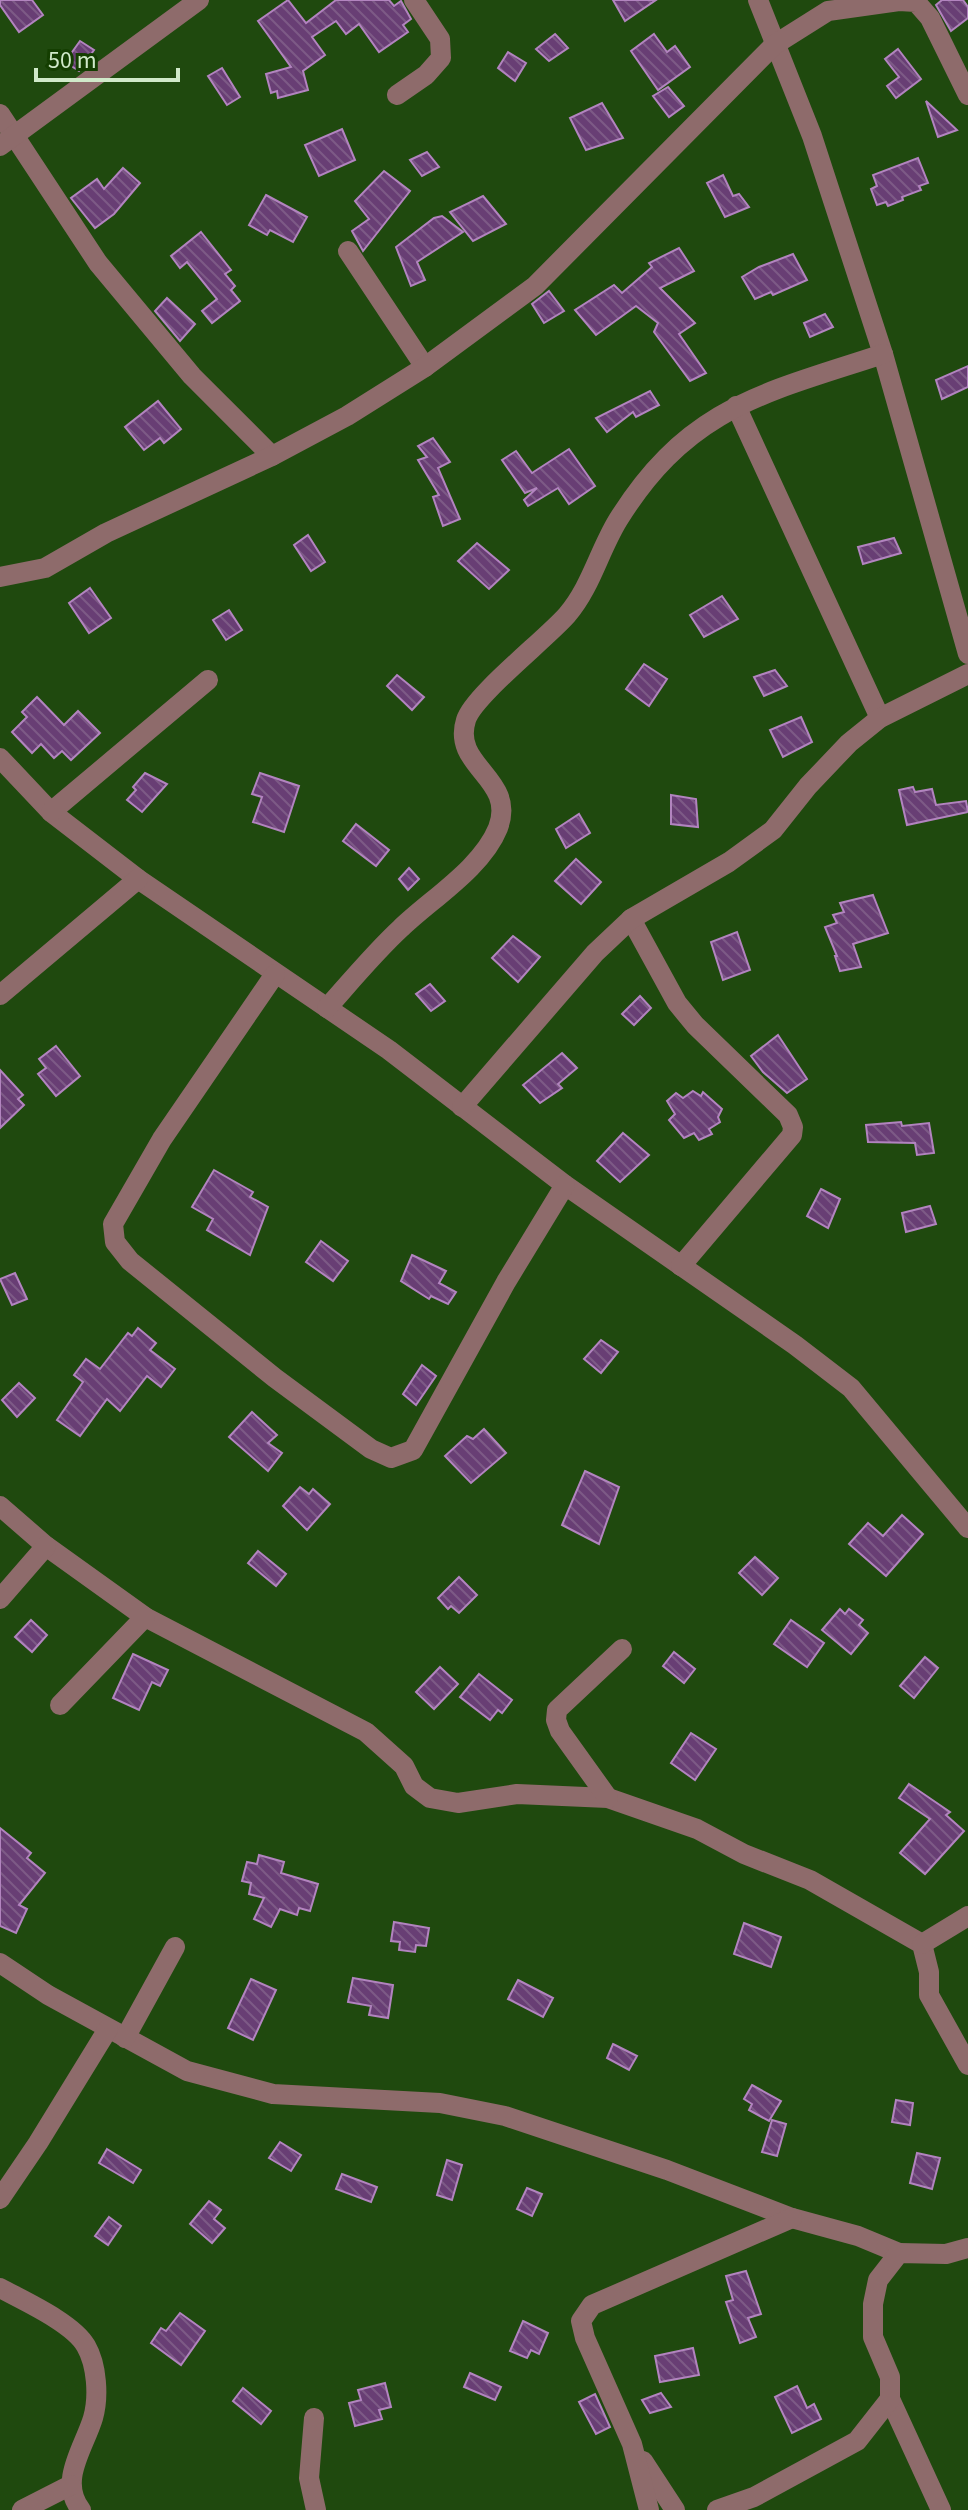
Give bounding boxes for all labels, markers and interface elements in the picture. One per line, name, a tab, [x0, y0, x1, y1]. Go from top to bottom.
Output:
scale bar	[36, 32, 178, 82]
text: 50 m	[48, 43, 97, 78]

